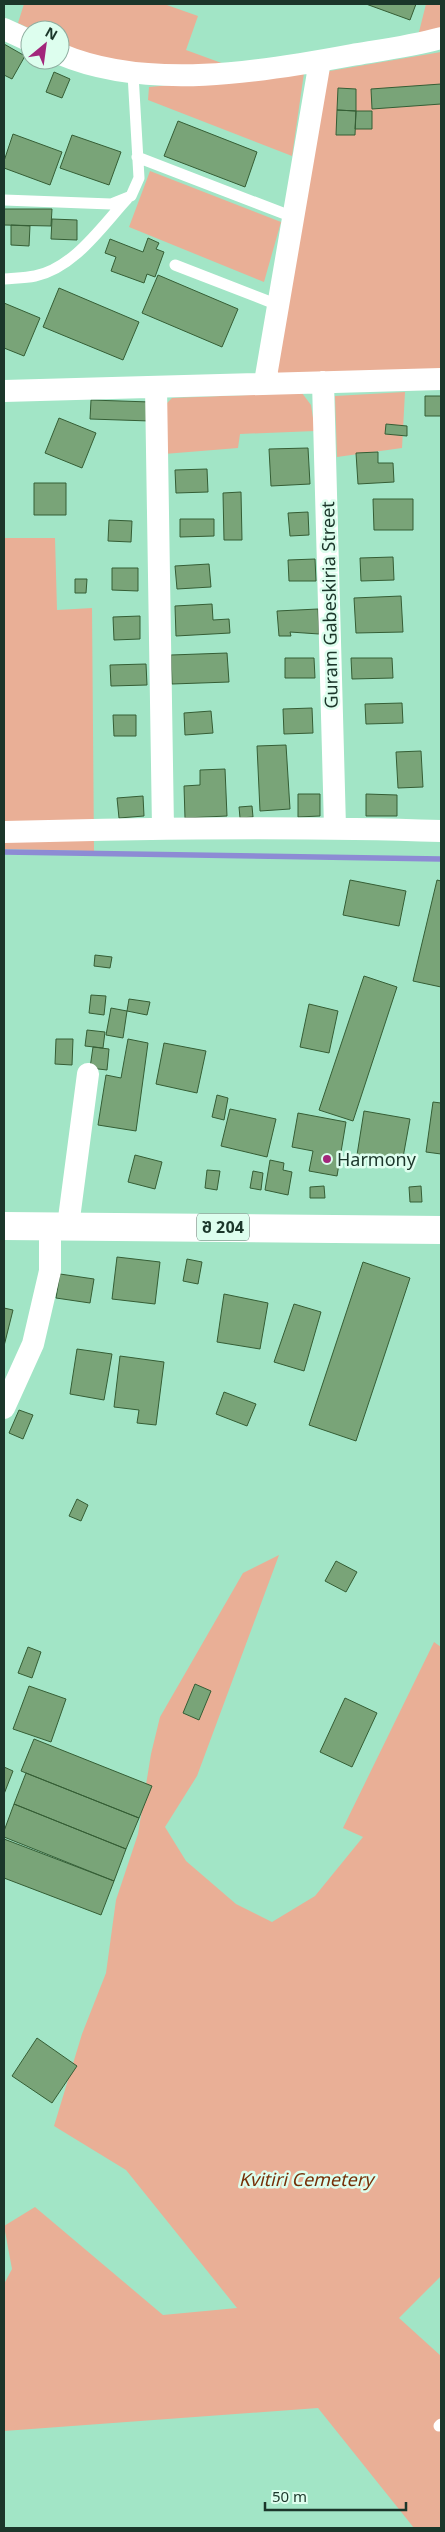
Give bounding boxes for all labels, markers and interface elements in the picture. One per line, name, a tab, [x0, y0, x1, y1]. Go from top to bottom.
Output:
north arrow	[20, 20, 70, 70]
text: N	[42, 22, 61, 44]
street label: Guram Gabeskiria Street	[315, 501, 343, 709]
place label: Harmony	[337, 1147, 417, 1171]
marker: Harmony	[321, 1153, 333, 1165]
road number: შ 204	[197, 1214, 249, 1240]
park label: Kvitiri Cemetery	[239, 2167, 376, 2191]
scale bar	[265, 2480, 406, 2512]
text: 50 m	[272, 2486, 307, 2506]

